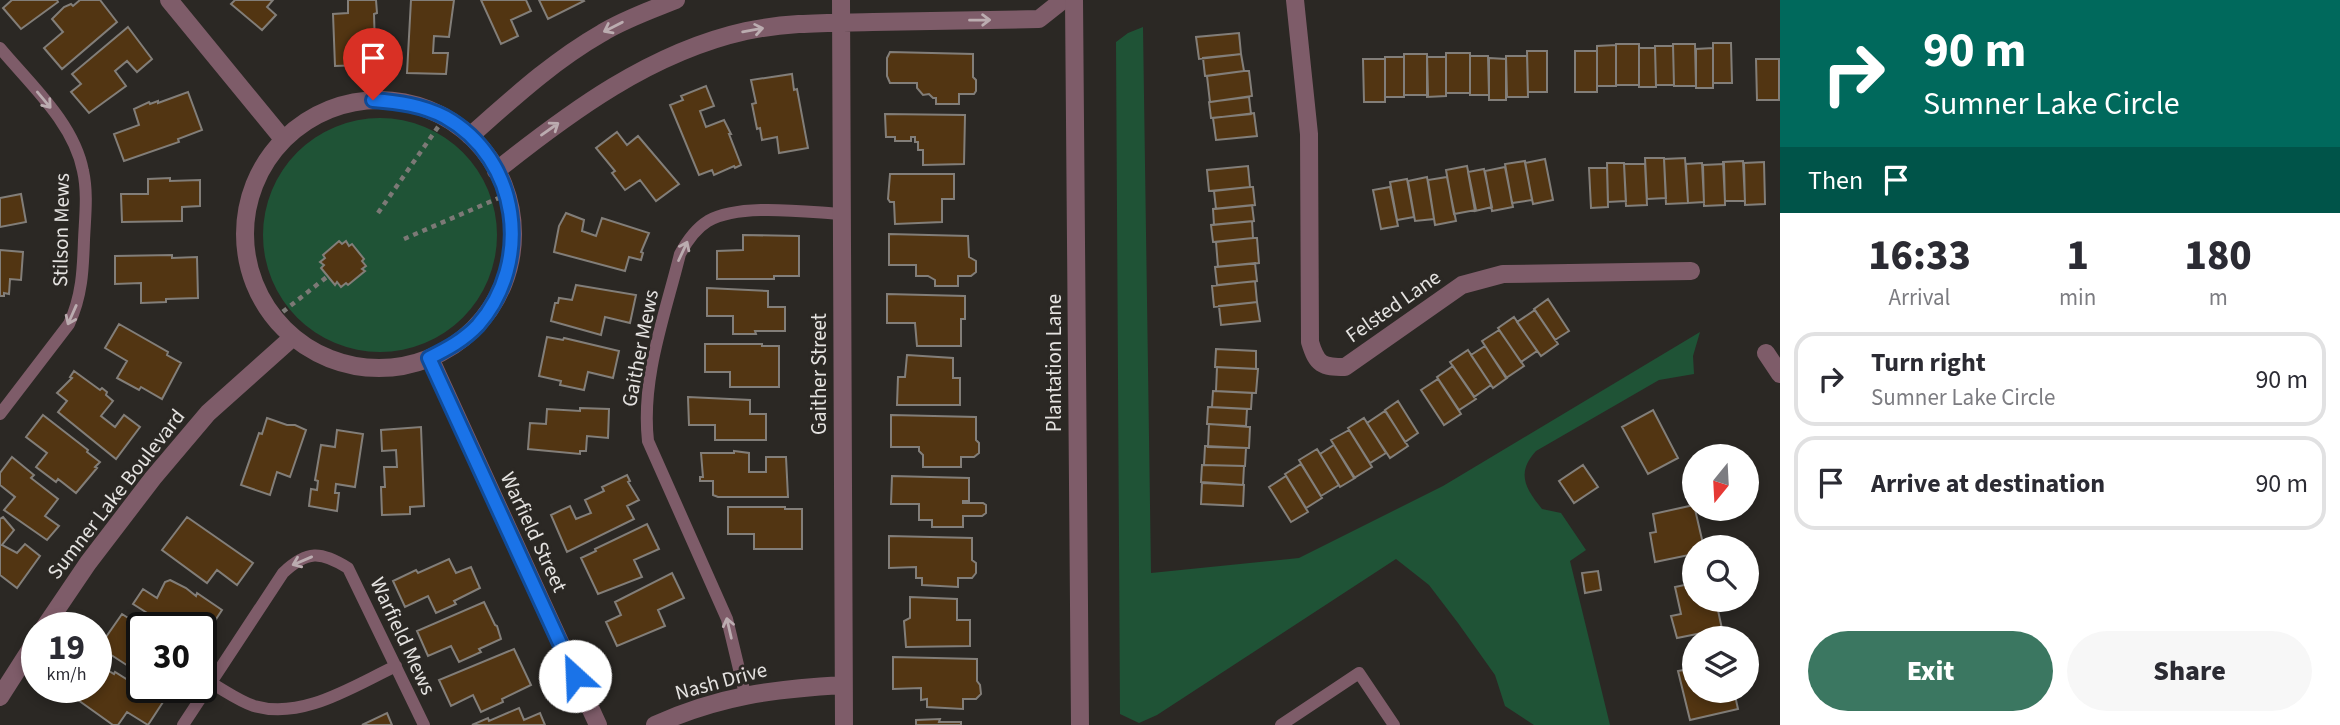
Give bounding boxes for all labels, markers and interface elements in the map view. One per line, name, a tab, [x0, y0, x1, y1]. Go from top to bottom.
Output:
one-way arrow	[968, 13, 991, 27]
text: 90 m	[1923, 16, 2027, 86]
one-way arrow	[603, 21, 624, 35]
one-way arrow	[741, 23, 764, 37]
pin	[343, 28, 403, 100]
icon: right	[1808, 28, 1899, 119]
icon: arrive	[354, 39, 392, 77]
text: Sumner Lake Circle	[1923, 81, 2180, 127]
one-way arrow	[36, 91, 52, 109]
one-way arrow	[540, 122, 559, 136]
icon: arrive	[1877, 161, 1915, 199]
text: Then	[1808, 162, 1863, 199]
street label: Stilson Mews	[45, 173, 77, 287]
text: 16:33	[1868, 226, 1971, 286]
text: 1	[2066, 226, 2089, 286]
text: 180	[2185, 226, 2252, 286]
one-way arrow	[677, 241, 690, 262]
street label: Felsted Lane	[1339, 262, 1447, 350]
text: Arrival	[1889, 281, 1950, 314]
text: min	[2059, 281, 2096, 314]
text: m	[2209, 281, 2228, 314]
street label: Gaither Mews	[614, 287, 666, 409]
street label: Plantation Lane	[1039, 294, 1069, 432]
one-way arrow	[65, 303, 78, 325]
street label: Gaither Street	[804, 313, 834, 435]
text: Turn right	[1871, 344, 1986, 381]
icon: right	[1812, 360, 1850, 398]
text: 90 m	[2255, 361, 2308, 398]
text: Sumner Lake Circle	[1871, 381, 2055, 414]
street label: Sumner Lake Boulevard	[40, 403, 192, 585]
north arrow	[1682, 444, 1759, 522]
map controls	[1682, 444, 1759, 703]
icon: arrive	[1812, 464, 1850, 502]
text: Arrive at destination	[1871, 465, 2105, 502]
text: 90 m	[2255, 465, 2308, 502]
street label: Warfield Street	[493, 467, 575, 597]
button: search	[1682, 535, 1759, 612]
one-way arrow	[292, 555, 313, 568]
street label: Warfield Mews	[363, 572, 443, 700]
speed limit sign: 30	[126, 612, 217, 703]
one-way arrow	[721, 617, 735, 640]
text: 19	[48, 623, 85, 673]
button: layers	[1682, 626, 1759, 703]
button: Exit	[1808, 631, 2053, 711]
button: Share	[2067, 631, 2312, 711]
position arrow	[538, 639, 612, 713]
street label: Nash Drive	[672, 654, 770, 708]
text: km/h	[47, 662, 86, 687]

